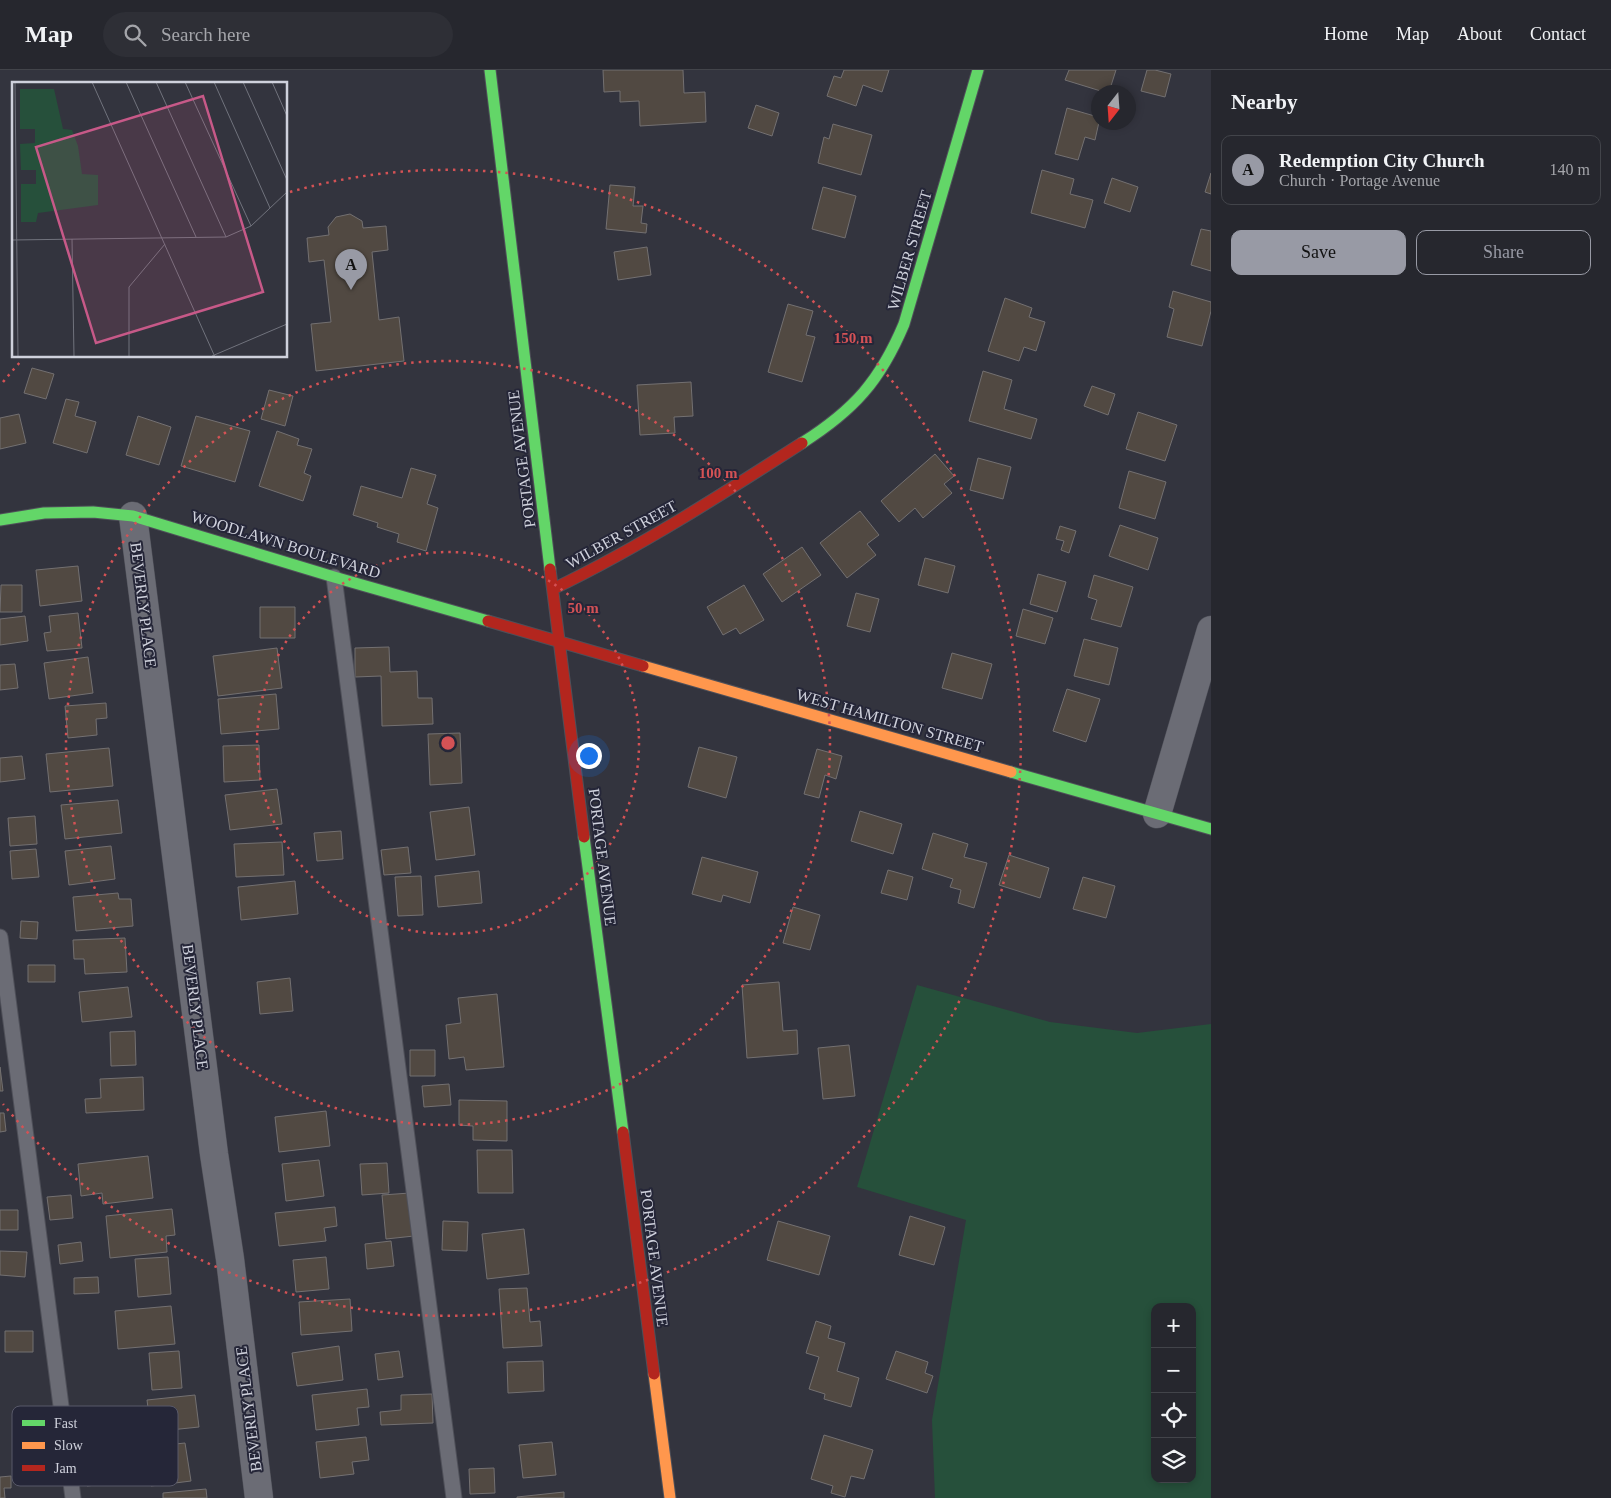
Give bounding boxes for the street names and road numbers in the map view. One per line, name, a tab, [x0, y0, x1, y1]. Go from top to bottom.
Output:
street label: WILBER STREET	[884, 188, 935, 312]
street label: PORTAGE AVENUE	[505, 389, 538, 529]
street label: WILBER STREET	[563, 497, 680, 572]
street label: WOODLAWN BOULEVARD	[189, 508, 383, 581]
street label: BEVERLY PLACE	[127, 541, 160, 669]
street label: WEST HAMILTON STREET	[795, 686, 985, 755]
street label: PORTAGE AVENUE	[586, 787, 619, 927]
street label: BEVERLY PLACE	[179, 943, 212, 1071]
street label: PORTAGE AVENUE	[638, 1188, 671, 1328]
street label: BEVERLY PLACE	[232, 1345, 265, 1473]

